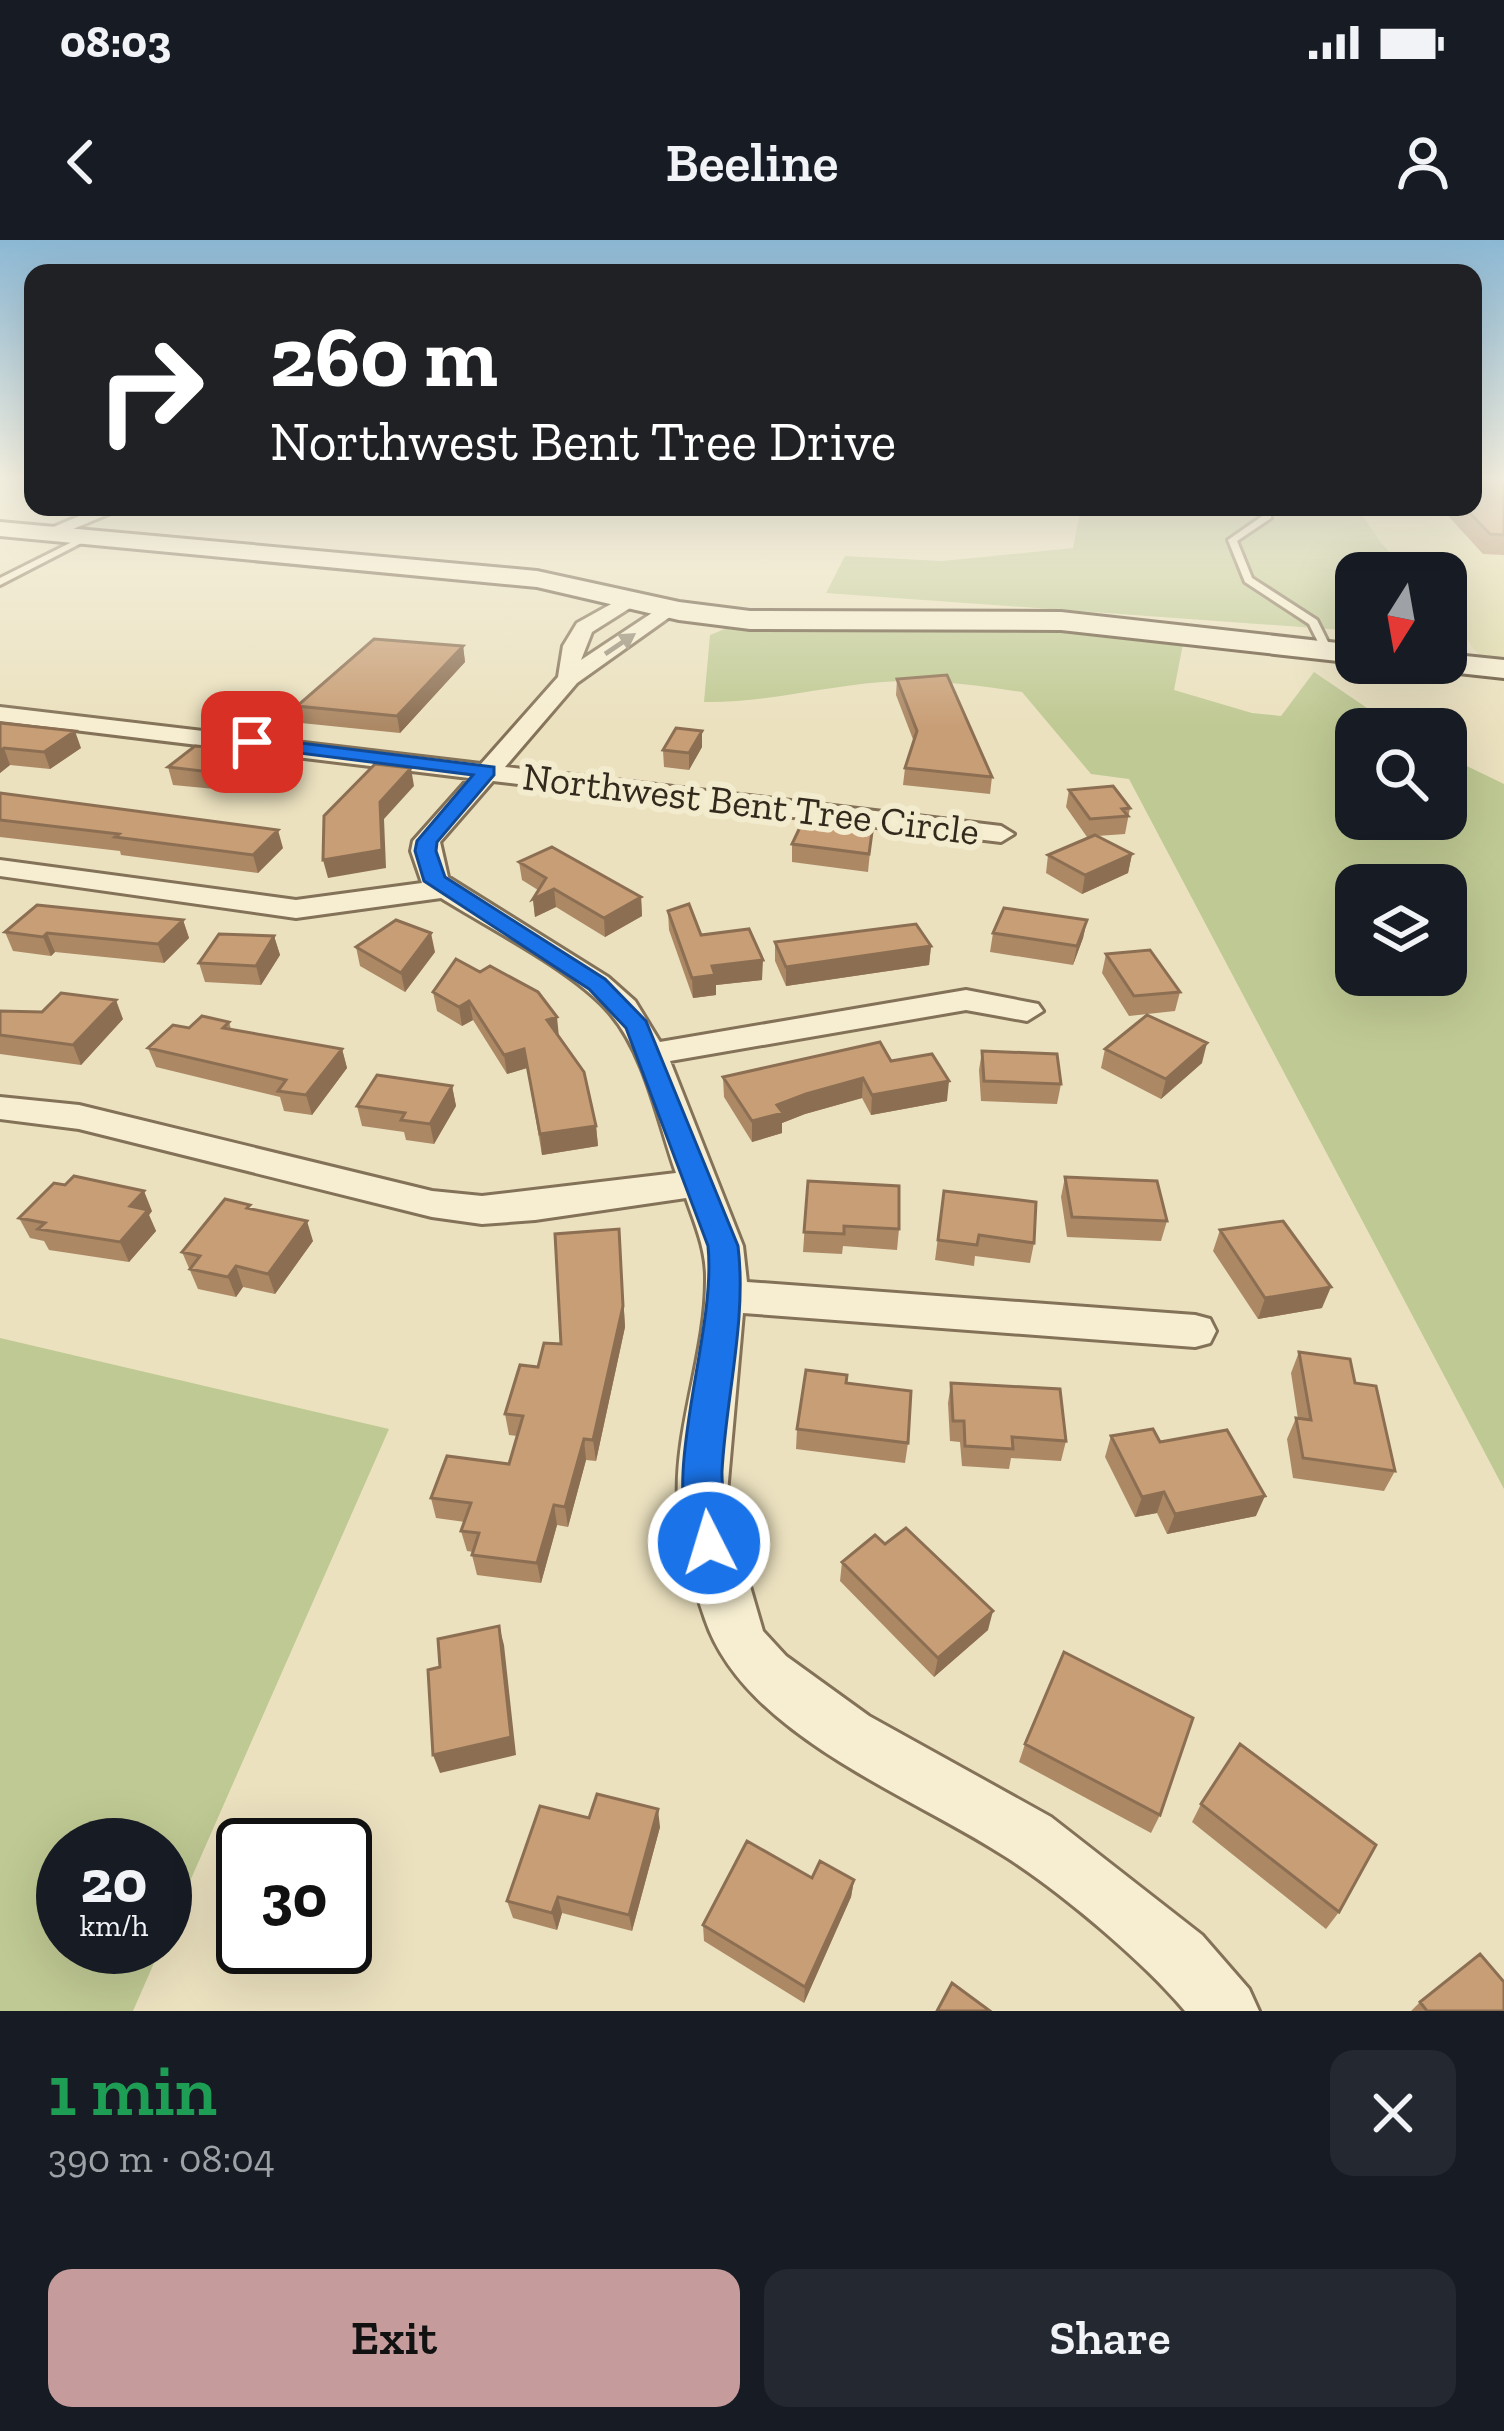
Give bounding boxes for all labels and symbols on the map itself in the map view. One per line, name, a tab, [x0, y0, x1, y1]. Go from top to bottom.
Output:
north arrow	[1335, 552, 1467, 684]
one-way arrow	[604, 633, 637, 655]
pin	[201, 691, 303, 793]
street label: Northwest Bent Tree Circle	[520, 752, 982, 855]
position arrow	[646, 1480, 772, 1606]
speed limit sign: 30	[216, 1818, 372, 1974]

